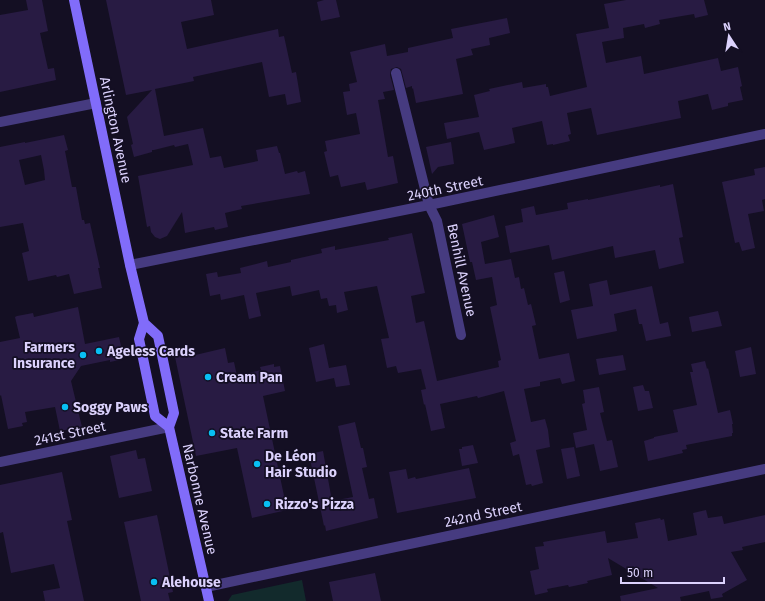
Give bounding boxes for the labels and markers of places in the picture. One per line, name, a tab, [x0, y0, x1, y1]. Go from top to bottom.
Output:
place label: Farmers Insurance	[13, 339, 75, 372]
place label: Ageless Cards	[106, 343, 195, 360]
marker: Ageless Cards	[94, 346, 104, 356]
marker: Farmers Insurance	[78, 350, 88, 360]
place label: Cream Pan	[216, 369, 283, 386]
marker: Cream Pan	[203, 372, 213, 382]
place label: Soggy Paws	[73, 399, 148, 416]
marker: Soggy Paws	[60, 402, 70, 412]
place label: State Farm	[220, 425, 288, 442]
marker: State Farm	[207, 428, 217, 438]
place label: De Léon Hair Studio	[265, 448, 337, 481]
marker: De Léon Hair Studio	[252, 459, 262, 469]
place label: Rizzo's Pizza	[275, 496, 355, 513]
marker: Rizzo's Pizza	[262, 499, 272, 509]
place label: Alehouse	[161, 574, 221, 591]
marker: Alehouse	[149, 577, 159, 587]

